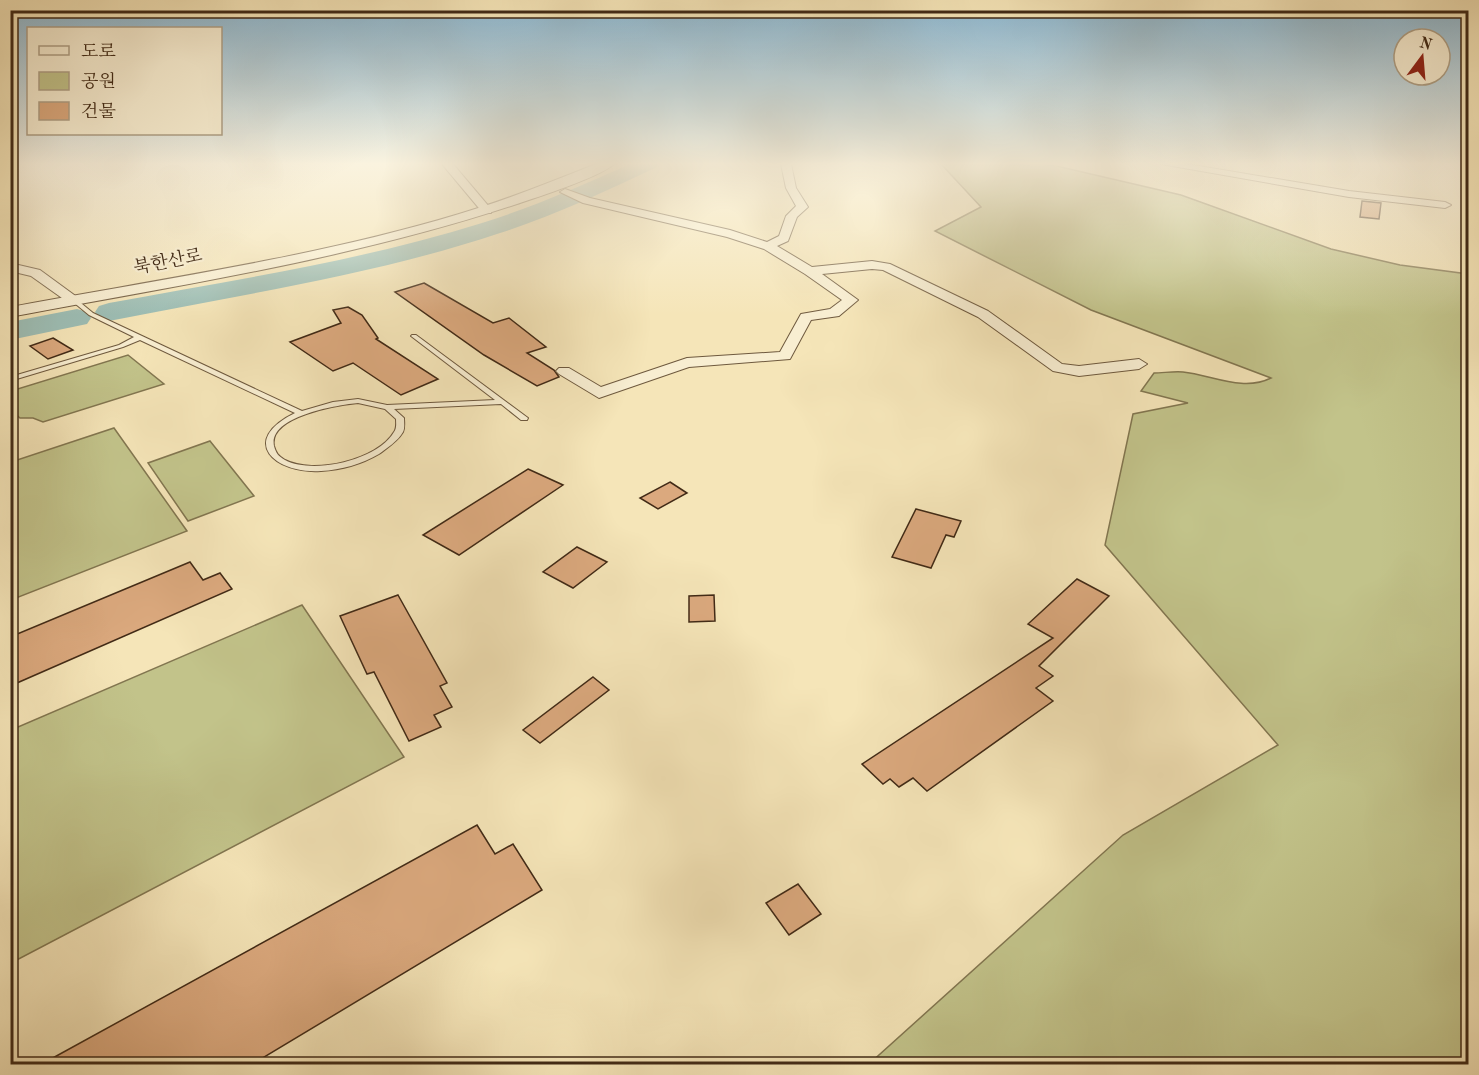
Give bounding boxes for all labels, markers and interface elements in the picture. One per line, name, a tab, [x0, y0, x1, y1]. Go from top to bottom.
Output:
legend	[27, 27, 222, 135]
north arrow	[1392, 27, 1452, 87]
text: N	[1417, 35, 1434, 54]
text: 도로	[81, 43, 116, 61]
text: 공원	[81, 72, 116, 91]
text: 건물	[81, 102, 116, 121]
street label: 북한산로	[132, 245, 204, 277]

